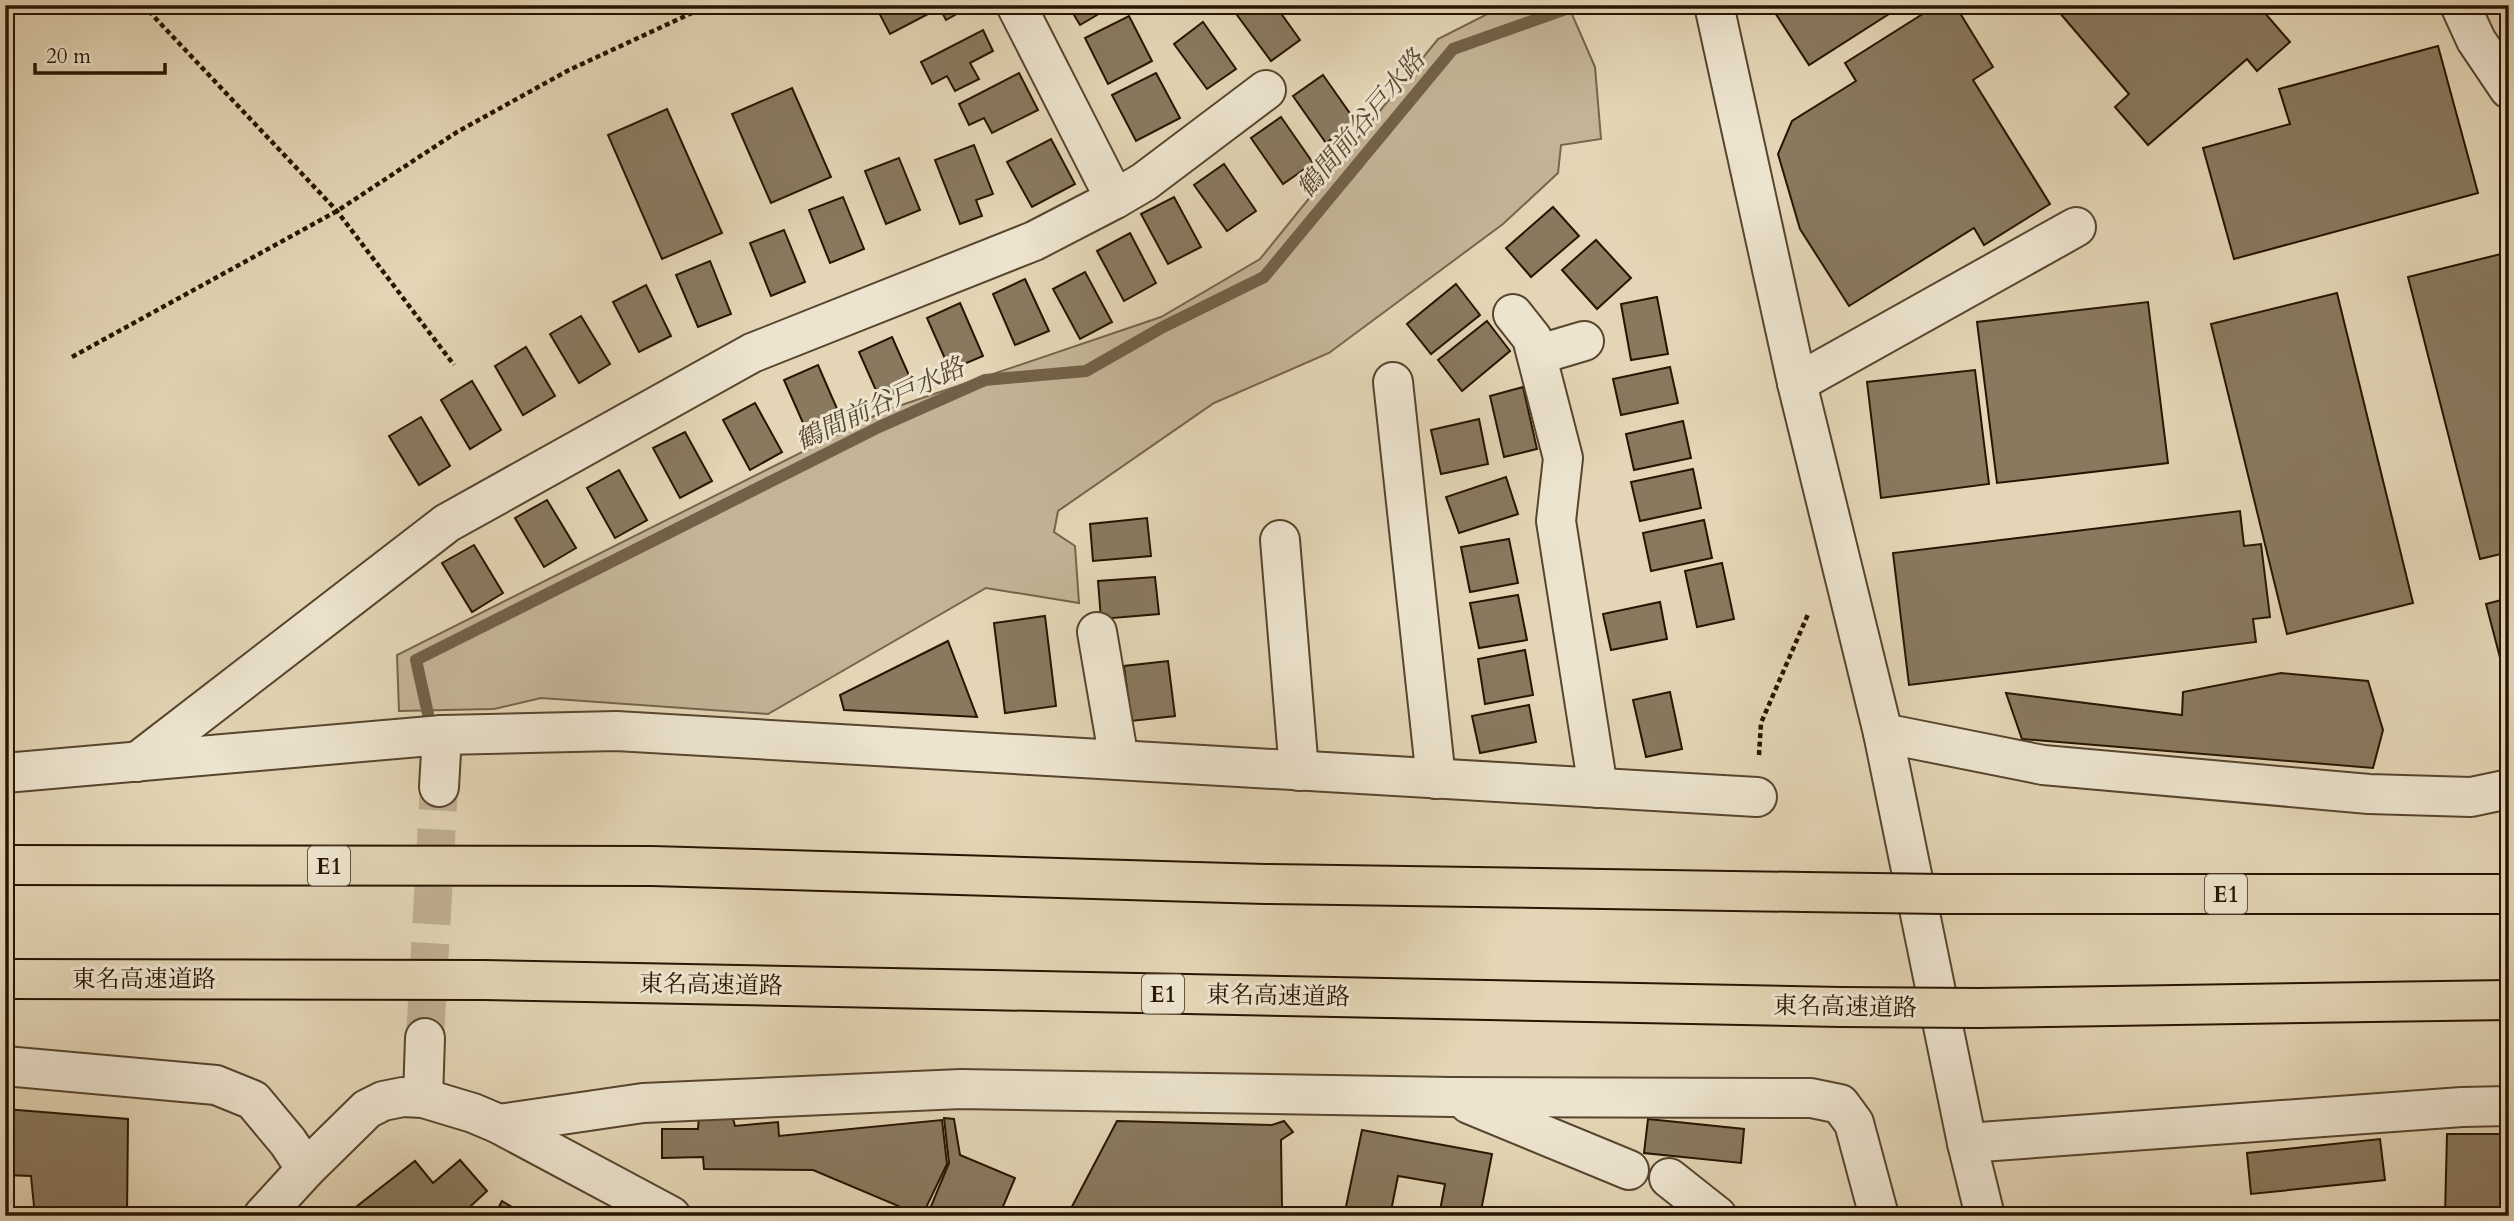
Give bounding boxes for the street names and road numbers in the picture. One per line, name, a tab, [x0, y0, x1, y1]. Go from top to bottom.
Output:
road number: E1	[308, 846, 350, 886]
road number: E1	[2205, 874, 2247, 914]
street label: 東名高速道路	[72, 963, 216, 996]
street label: 東名高速道路	[639, 967, 783, 1003]
road number: E1	[1142, 974, 1184, 1014]
street label: 東名高速道路	[1206, 978, 1350, 1014]
street label: 東名高速道路	[1773, 989, 1917, 1025]

